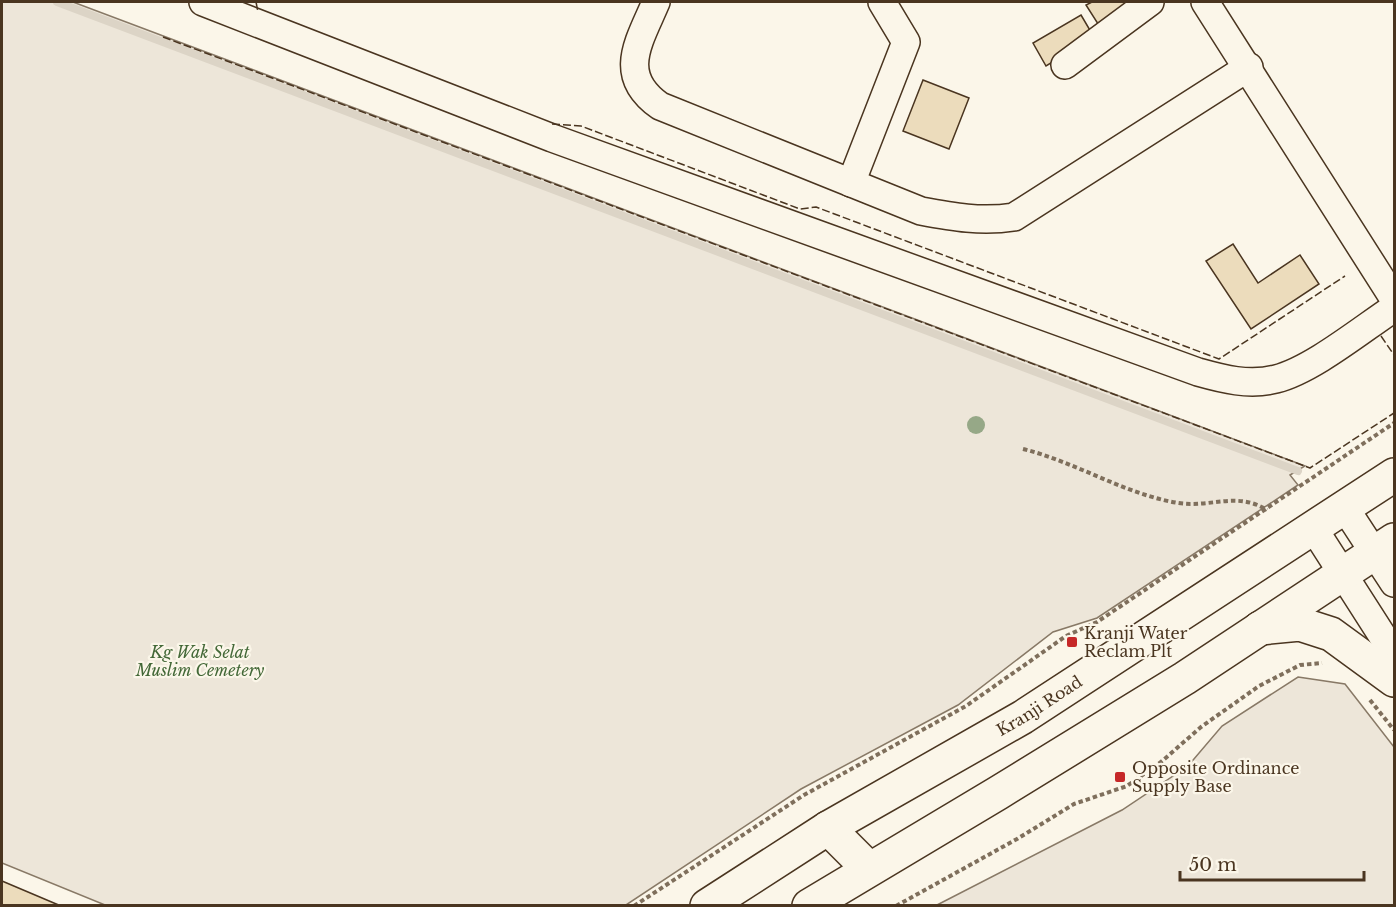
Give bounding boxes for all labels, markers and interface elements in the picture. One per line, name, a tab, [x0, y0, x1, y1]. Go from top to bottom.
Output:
place label: Kranji Water Reclam Plt	[1084, 623, 1188, 661]
marker: Kranji Water Reclam Plt	[1065, 635, 1079, 649]
park label: Kg Wak Selat Muslim Cemetery	[135, 642, 265, 680]
street label: Kranji Road	[993, 671, 1086, 740]
place label: Opposite Ordinance Supply Base	[1132, 758, 1299, 796]
marker: Opposite Ordinance Supply Base	[1113, 770, 1127, 784]
scale bar	[1180, 844, 1364, 882]
text: 50 m	[1189, 854, 1237, 876]

